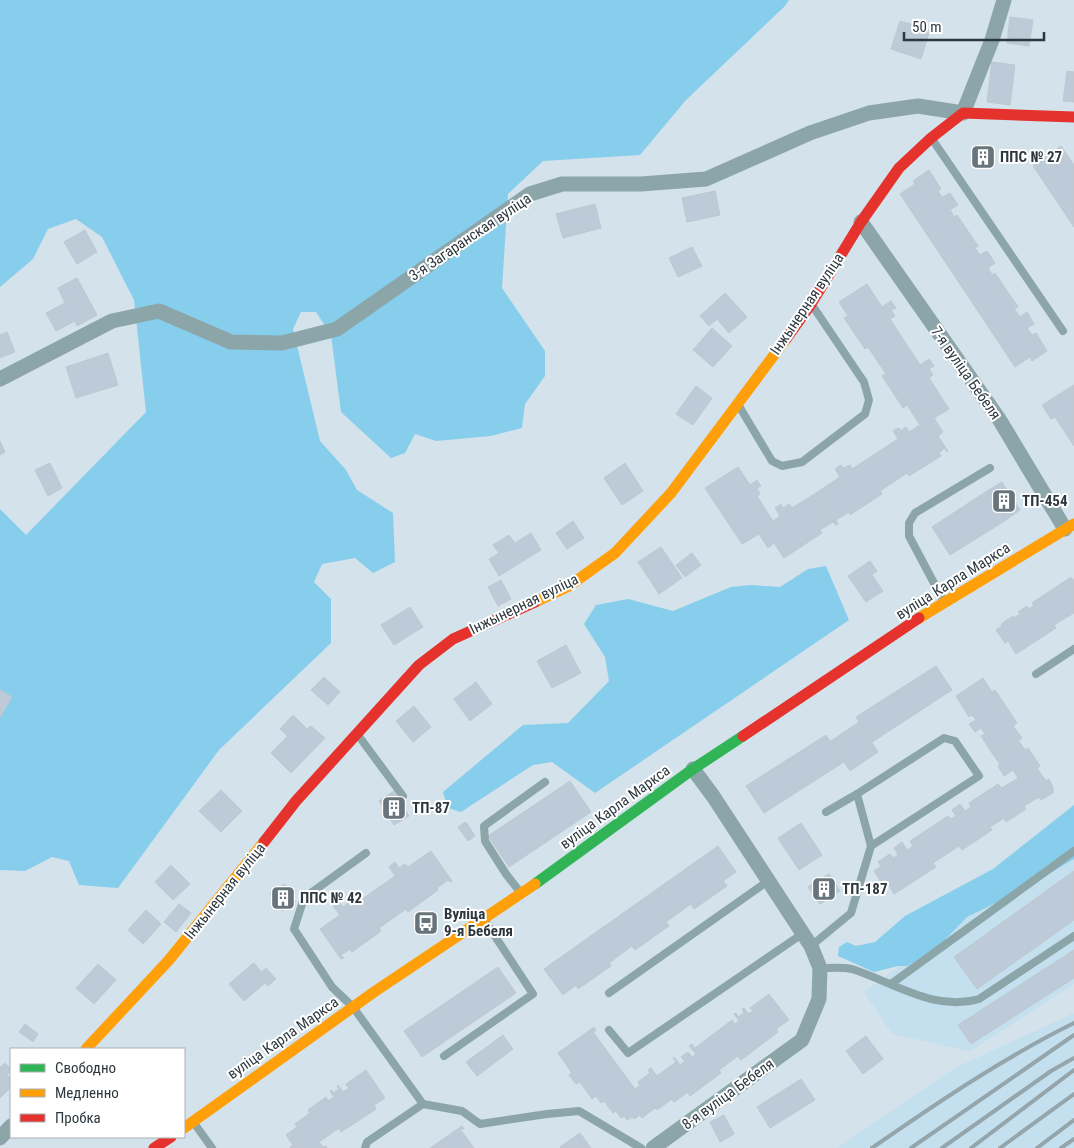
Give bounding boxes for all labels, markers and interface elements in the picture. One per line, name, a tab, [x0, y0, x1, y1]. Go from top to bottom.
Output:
scale bar	[904, 10, 1044, 42]
text: 50 m	[912, 18, 942, 36]
building icon: ППС № 27	[970, 144, 996, 170]
place label: ППС № 27	[1000, 148, 1062, 166]
street label: 3-я Загаранская вуліца	[406, 189, 534, 285]
street label: Інжынерная вуліца	[766, 250, 848, 358]
street label: 7-я вуліца Бебеля	[927, 323, 1005, 423]
building icon: ТП-454	[991, 488, 1017, 514]
place label: ТП-454	[1022, 492, 1068, 510]
street label: вуліца Карла Маркса	[893, 539, 1013, 623]
street label: Інжынерная вуліца	[467, 570, 581, 638]
street label: вуліца Карла Маркса	[557, 761, 673, 853]
building icon: ТП-87	[381, 795, 407, 821]
place label: ТП-87	[412, 799, 450, 817]
street label: Інжынерная вуліца	[181, 839, 269, 943]
building icon: ТП-187	[811, 876, 837, 902]
place label: ТП-187	[842, 880, 888, 898]
building icon: ППС № 42	[270, 885, 296, 911]
place label: ППС № 42	[300, 889, 362, 907]
place label: Вуліца 9-я Бебеля	[444, 905, 513, 940]
bus stop icon: Вуліца 9-я Бебеля	[413, 910, 439, 936]
street label: вуліца Карла Маркса	[224, 993, 342, 1083]
legend	[10, 1048, 185, 1138]
street label: 8-я вуліца Бебеля	[678, 1055, 778, 1133]
text: Свободно	[55, 1059, 116, 1077]
text: Медленно	[55, 1084, 119, 1102]
text: Пробка	[55, 1109, 101, 1127]

